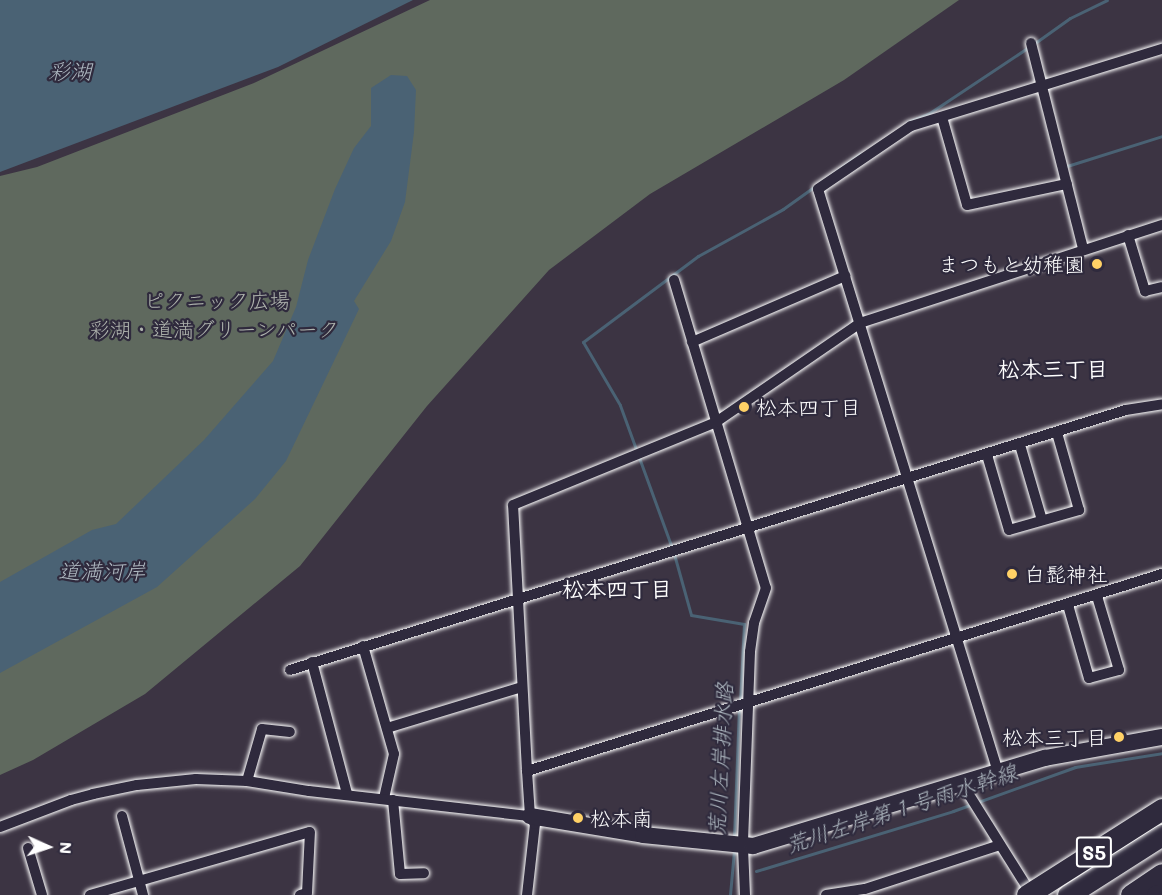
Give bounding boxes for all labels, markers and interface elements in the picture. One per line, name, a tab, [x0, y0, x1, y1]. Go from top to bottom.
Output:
water label: 彩湖	[48, 58, 92, 84]
place label: まつもと幼稚園	[938, 251, 1085, 277]
marker: まつもと幼稚園	[1090, 257, 1104, 271]
park label: ピクニック広場	[144, 287, 290, 313]
park label: 彩湖・道満グリーンパーク	[88, 316, 340, 342]
district label: 松本三丁目	[998, 356, 1108, 382]
place label: 松本四丁目	[756, 394, 861, 420]
marker: 松本四丁目	[737, 400, 751, 414]
water label: 道満河岸	[58, 558, 146, 584]
place label: 白髭神社	[1024, 561, 1108, 587]
marker: 白髭神社	[1005, 567, 1019, 581]
district label: 松本四丁目	[562, 576, 672, 602]
water label: 荒川左岸排水路	[703, 681, 737, 837]
place label: 松本三丁目	[1002, 724, 1107, 750]
marker: 松本三丁目	[1112, 730, 1126, 744]
water label: 荒川左岸第１号雨水幹線	[782, 758, 1020, 858]
place label: 松本南	[590, 805, 653, 831]
marker: 松本南	[571, 811, 585, 825]
north arrow	[18, 817, 78, 877]
road number: S5	[1074, 835, 1114, 869]
text: N	[56, 841, 77, 855]

